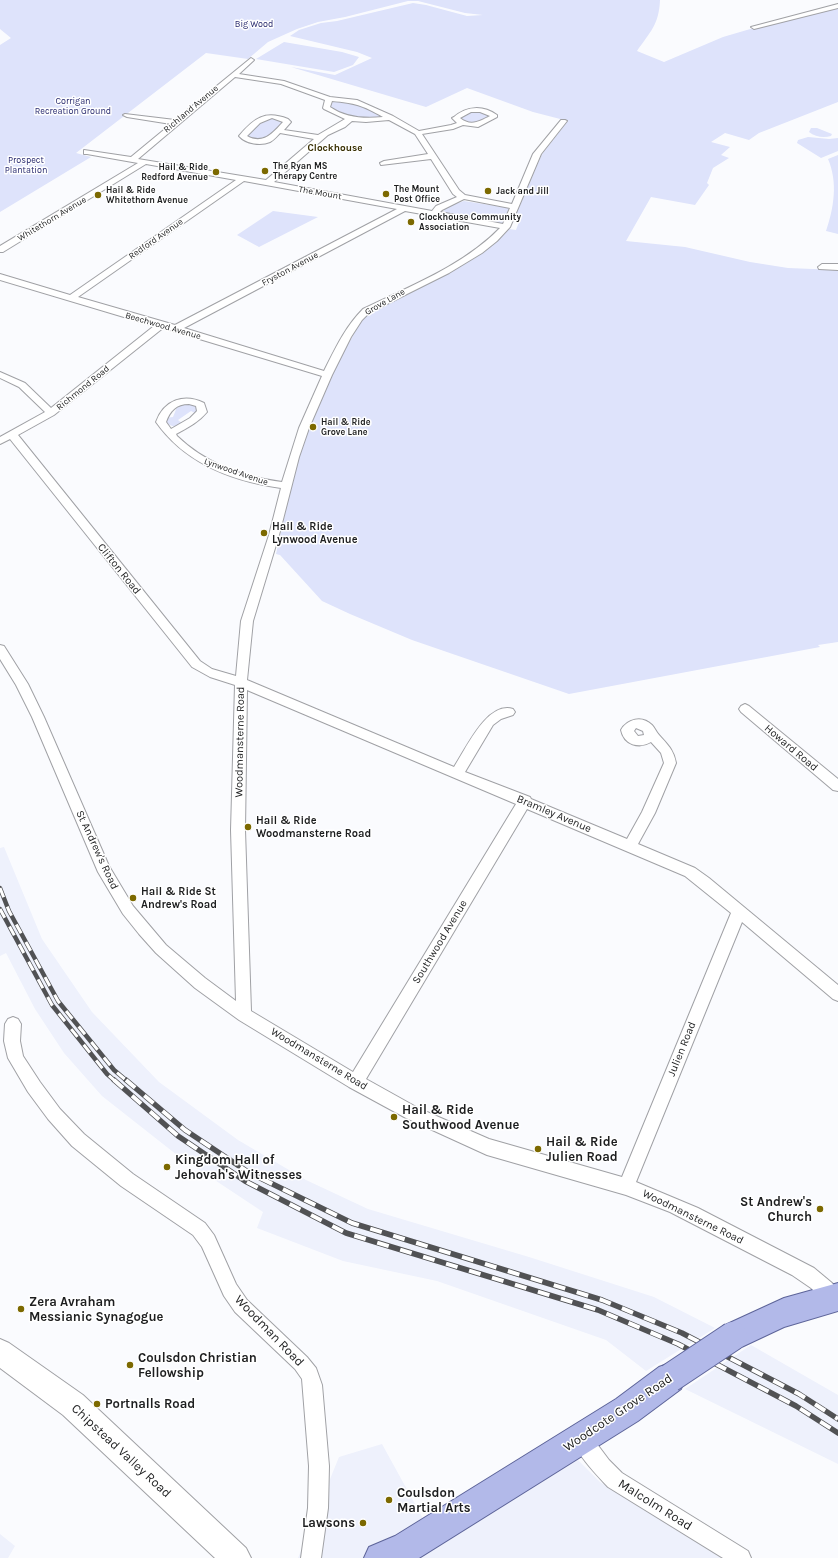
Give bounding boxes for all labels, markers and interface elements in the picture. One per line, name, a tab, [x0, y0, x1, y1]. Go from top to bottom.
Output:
park label: Big Wood	[235, 19, 273, 29]
street label: Richland Avenue	[161, 83, 221, 135]
park label: Corrigan Recreation Ground	[35, 96, 111, 117]
district label: Clockhouse	[308, 142, 362, 154]
park label: Prospect Plantation	[5, 155, 47, 176]
place label: The Ryan MS Therapy Centre	[273, 161, 337, 182]
place label: Hail & Ride Redford Avenue	[141, 162, 208, 183]
marker: The Ryan MS Therapy Centre	[260, 166, 270, 176]
marker: Hail & Ride Redford Avenue	[211, 167, 221, 177]
street label: The Mount	[298, 184, 342, 202]
place label: The Mount Post Office	[394, 184, 440, 205]
place label: Hail & Ride Whitethorn Avenue	[106, 185, 188, 206]
marker: Jack and Jill	[483, 186, 493, 196]
place label: Jack and Jill	[496, 186, 549, 196]
marker: The Mount Post Office	[381, 189, 391, 199]
marker: Hail & Ride Whitethorn Avenue	[93, 190, 103, 200]
street label: Whitethorn Avenue	[16, 194, 88, 244]
place label: Clockhouse Community Association	[419, 212, 521, 233]
street label: Redford Avenue	[127, 216, 185, 262]
marker: Clockhouse Community Association	[406, 217, 416, 227]
street label: Fryston Avenue	[260, 250, 320, 288]
street label: Grove Lane	[363, 286, 407, 318]
street label: Beechwood Avenue	[124, 310, 202, 342]
street label: Richmond Road	[54, 363, 112, 413]
place label: Hail & Ride Grove Lane	[321, 417, 371, 438]
marker: Hail & Ride Grove Lane	[308, 422, 318, 432]
street label: Lynwood Avenue	[203, 456, 269, 488]
place label: Hail & Ride Lynwood Avenue	[272, 520, 358, 546]
marker: Hail & Ride Lynwood Avenue	[259, 528, 269, 538]
street label: Clifton Road	[94, 541, 144, 597]
street label: Woodmansterne Road	[232, 687, 248, 797]
street label: Howard Road	[762, 722, 820, 774]
street label: Bramley Avenue	[515, 792, 593, 836]
street label: St Andrew's Road	[73, 808, 121, 892]
place label: Hail & Ride Woodmansterne Road	[256, 814, 371, 840]
marker: Hail & Ride Woodmansterne Road	[243, 822, 253, 832]
place label: Hail & Ride St Andrew's Road	[141, 885, 217, 911]
marker: Hail & Ride St Andrew's Road	[128, 893, 138, 903]
street label: Southwood Avenue	[410, 898, 470, 986]
street label: Julien Road	[665, 1020, 699, 1078]
street label: Woodmansterne Road	[268, 1025, 370, 1093]
place label: Hail & Ride Southwood Avenue	[402, 1102, 520, 1133]
marker: Hail & Ride Southwood Avenue	[389, 1112, 399, 1122]
place label: Hail & Ride Julien Road	[546, 1134, 618, 1165]
marker: Hail & Ride Julien Road	[533, 1144, 543, 1154]
place label: Kingdom Hall of Jehovah's Witnesses	[175, 1152, 302, 1183]
marker: Kingdom Hall of Jehovah's Witnesses	[162, 1162, 172, 1172]
street label: Woodmansterne Road	[640, 1187, 746, 1247]
place label: St Andrew's Church	[740, 1194, 812, 1225]
marker: St Andrew's Church	[815, 1204, 825, 1214]
street label: Woodman Road	[231, 1292, 307, 1370]
place label: Zera Avraham Messianic Synagogue	[29, 1294, 163, 1325]
marker: Zera Avraham Messianic Synagogue	[16, 1304, 26, 1314]
place label: Coulsdon Christian Fellowship	[138, 1350, 257, 1381]
marker: Coulsdon Christian Fellowship	[125, 1360, 135, 1370]
street label: Woodcote Grove Road	[561, 1371, 675, 1455]
place label: Portnalls Road	[105, 1396, 195, 1412]
marker: Portnalls Road	[92, 1399, 102, 1409]
street label: Chipstead Valley Road	[68, 1401, 174, 1501]
street label: Malcolm Road	[615, 1476, 695, 1534]
place label: Coulsdon Martial Arts	[397, 1485, 471, 1516]
marker: Coulsdon Martial Arts	[384, 1495, 394, 1505]
place label: Lawsons	[302, 1515, 355, 1531]
marker: Lawsons	[358, 1518, 368, 1528]

